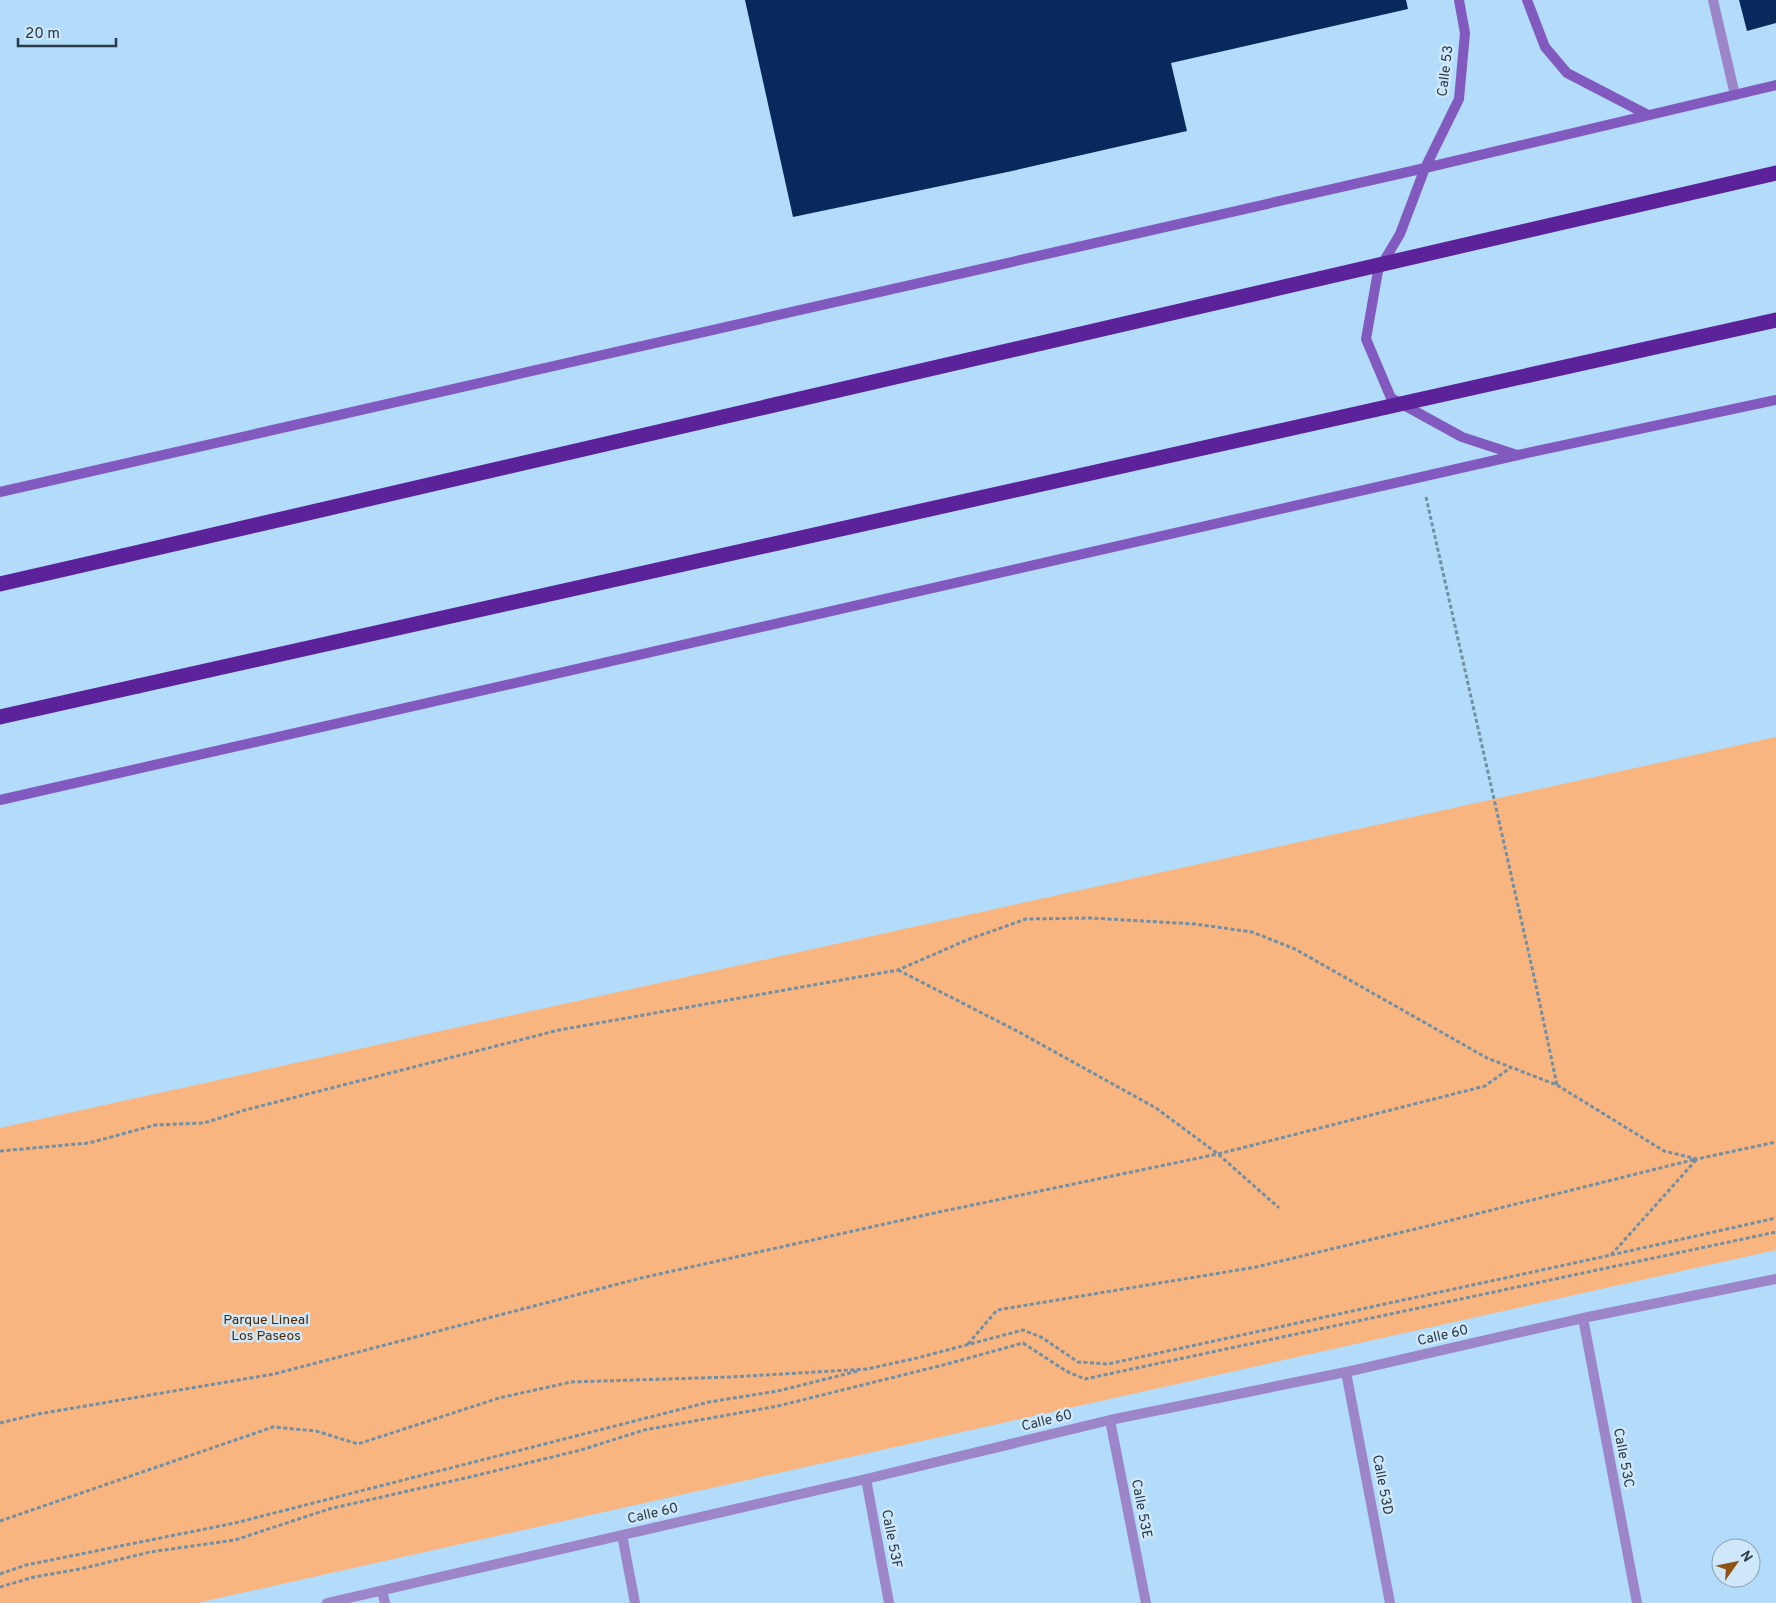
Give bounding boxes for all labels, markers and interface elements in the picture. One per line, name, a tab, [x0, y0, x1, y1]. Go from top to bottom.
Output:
scale bar	[18, 15, 115, 47]
text: 20 m	[25, 25, 60, 44]
street label: Calle 53	[1434, 44, 1458, 98]
park label: Parque Lineal Los Paseos	[223, 1312, 309, 1345]
street label: Calle 60	[1416, 1322, 1470, 1350]
street label: Calle 60	[1020, 1406, 1074, 1436]
street label: Calle 53C	[1609, 1427, 1637, 1489]
street label: Calle 53D	[1368, 1453, 1396, 1517]
street label: Calle 53E	[1127, 1478, 1155, 1540]
street label: Calle 60	[626, 1500, 680, 1528]
street label: Calle 53F	[877, 1508, 905, 1570]
north arrow	[1711, 1538, 1761, 1588]
text: N	[1736, 1548, 1756, 1566]

